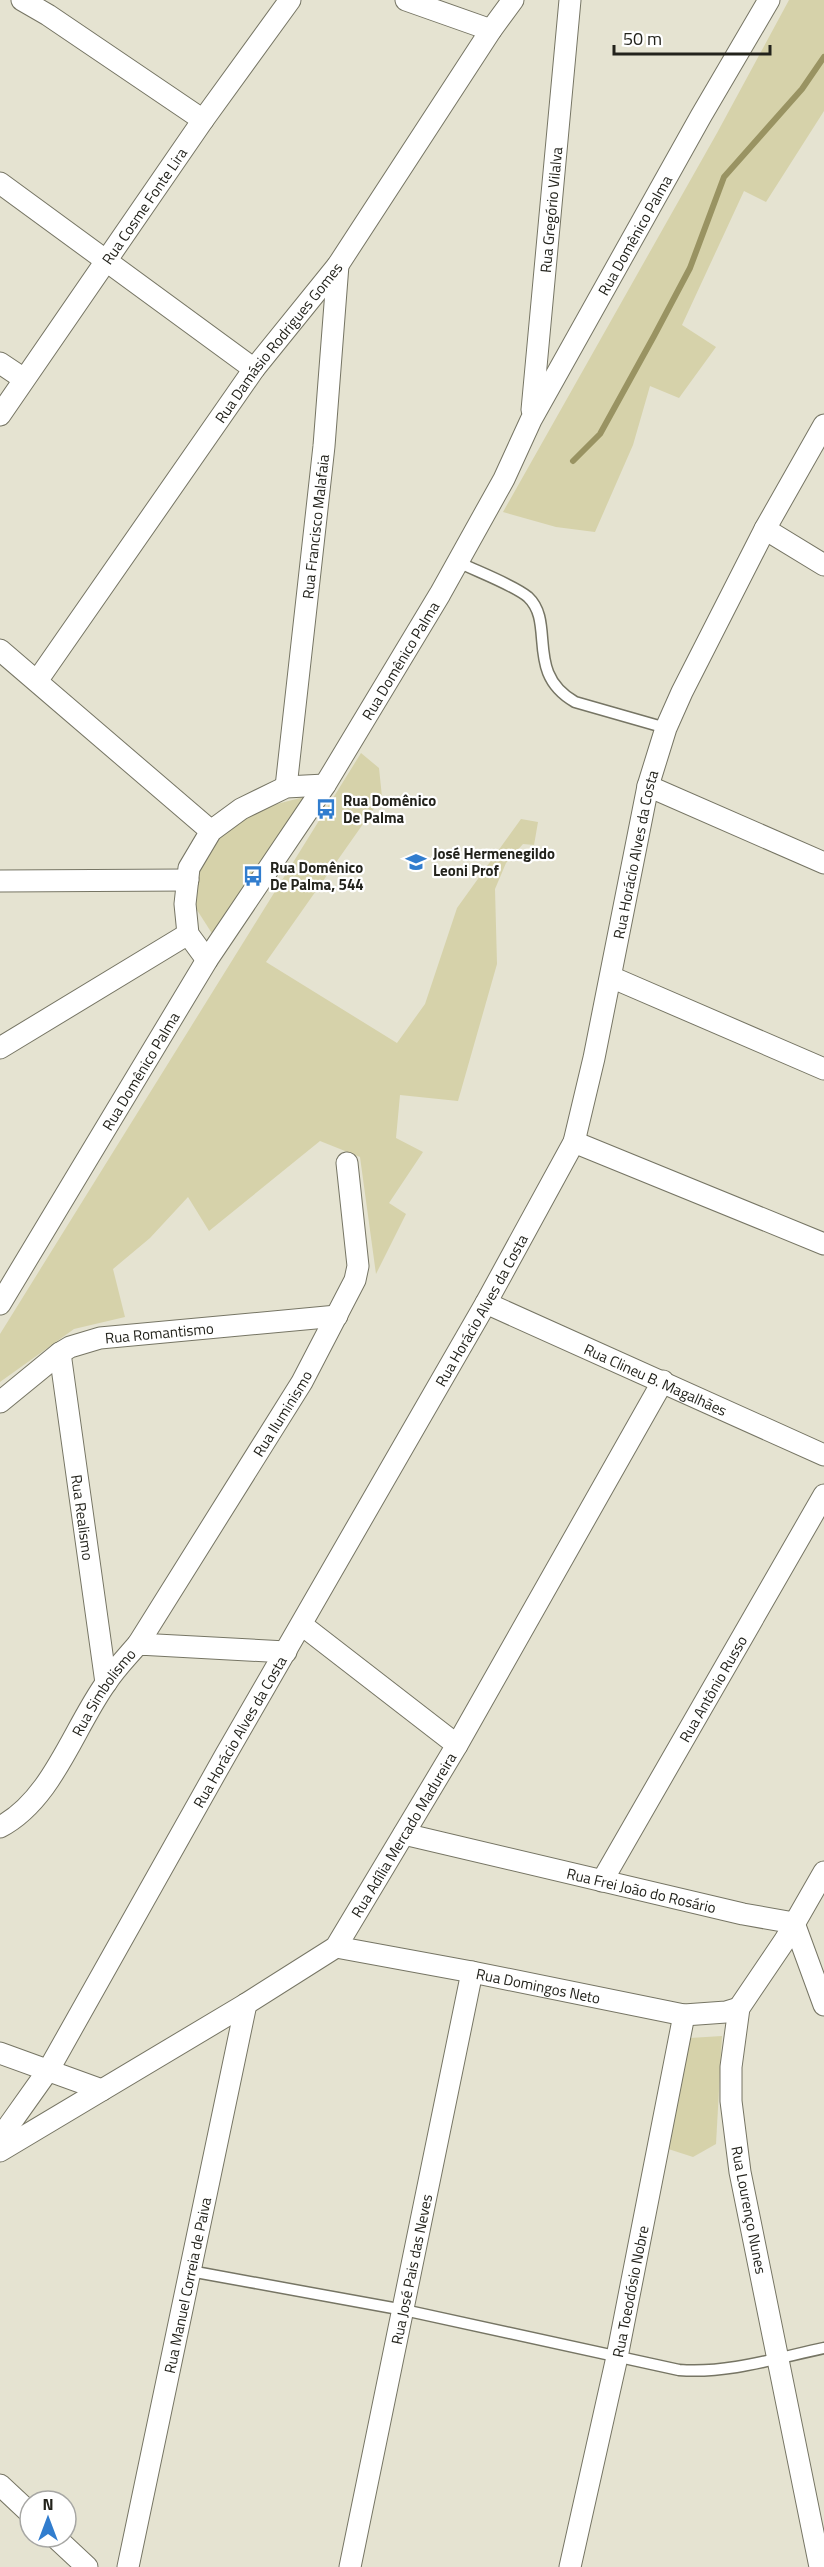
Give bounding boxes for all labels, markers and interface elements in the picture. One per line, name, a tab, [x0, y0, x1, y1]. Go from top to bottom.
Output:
scale bar	[614, 18, 770, 56]
text: 50 m	[623, 25, 662, 52]
street label: Rua Cosme Fonte Lira	[96, 142, 193, 269]
street label: Rua Gregório Vilalva	[533, 145, 568, 274]
street label: Rua Domênico Palma	[592, 170, 678, 299]
street label: Rua Damásio Rodrigues Gomes	[209, 257, 348, 427]
street label: Rua Francisco Malafaia	[296, 453, 335, 600]
street label: Rua Domênico Palma	[355, 596, 445, 724]
street label: Rua Horácio Alves da Costa	[606, 767, 664, 941]
place label: Rua Domênico De Palma	[343, 789, 436, 829]
bus stop icon: Rua Domênico De Palma	[314, 797, 338, 821]
place label: José Hermenegildo Leoni Prof	[433, 842, 555, 882]
school or university icon: José Hermenegildo Leoni Prof	[404, 850, 428, 874]
place label: Rua Domênico De Palma, 544	[270, 856, 364, 896]
bus stop icon: Rua Domênico De Palma, 544	[241, 864, 265, 888]
street label: Rua Domênico Palma	[96, 1007, 185, 1135]
street label: Rua Horácio Alves da Costa	[429, 1229, 533, 1390]
street label: Rua Romantismo	[104, 1316, 215, 1349]
street label: Rua Clineu B. Magalhães	[580, 1337, 731, 1421]
street label: Rua Iluminismo	[247, 1366, 318, 1461]
street label: Rua Realismo	[66, 1473, 100, 1562]
street label: Rua Antônio Russo	[673, 1631, 753, 1746]
street label: Rua Simbolismo	[65, 1643, 141, 1740]
street label: Rua Horácio Alves da Costa	[187, 1651, 292, 1812]
street label: Rua Adília Mercado Madureira	[345, 1747, 462, 1922]
street label: Rua Frei João do Rosário	[564, 1861, 719, 1919]
street label: Rua Domingos Neto	[474, 1962, 603, 2009]
street label: Rua Lourenço Nunes	[725, 2144, 773, 2276]
street label: Rua José Pais das Neves	[384, 2192, 438, 2346]
street label: Rua Manuel Correia de Paiva	[157, 2194, 217, 2375]
street label: Rua Toeodósio Nobre	[606, 2224, 654, 2359]
north arrow	[18, 2489, 78, 2549]
text: N	[42, 2492, 54, 2516]

